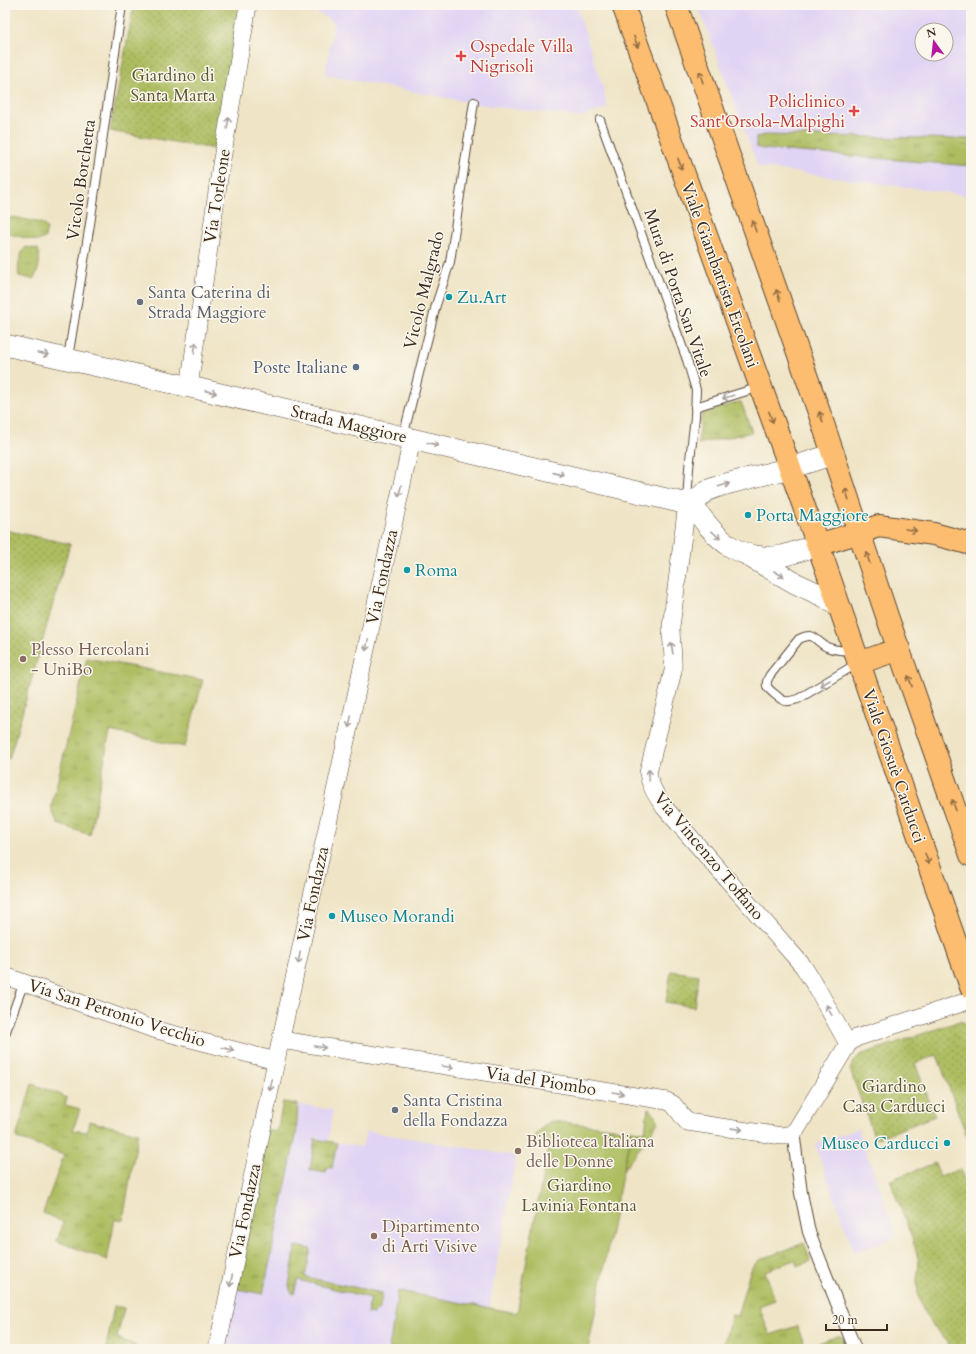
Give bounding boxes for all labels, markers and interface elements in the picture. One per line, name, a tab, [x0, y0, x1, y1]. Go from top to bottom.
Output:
north arrow	[914, 22, 954, 62]
text: N	[925, 24, 939, 41]
place label: Ospedale Villa Nigrisoli	[470, 35, 574, 78]
one-way arrow	[633, 35, 641, 47]
marker: Ospedale Villa Nigrisoli	[455, 50, 467, 62]
park label: Giardino di Santa Marta	[130, 64, 216, 107]
one-way arrow	[697, 70, 704, 83]
place label: Policlinico Sant'Orsola-Malpighi	[690, 90, 845, 133]
marker: Policlinico Sant'Orsola-Malpighi	[848, 105, 860, 117]
street label: Vicolo Borchetta	[61, 117, 101, 242]
one-way arrow	[224, 117, 232, 130]
street label: Via Torleone	[198, 147, 236, 245]
one-way arrow	[677, 158, 685, 170]
street label: Viale Giambattista Ercolani	[676, 179, 764, 371]
street label: Mura di Porta San Vitale	[638, 206, 718, 380]
one-way arrow	[749, 220, 757, 232]
street label: Vicolo Malgrado	[398, 228, 450, 352]
place label: Santa Caterina di Strada Maggiore	[148, 281, 271, 324]
place label: Zu.Art	[457, 286, 507, 309]
one-way arrow	[774, 288, 781, 301]
marker: Zu.Art	[444, 292, 454, 302]
marker: Santa Caterina di Strada Maggiore	[135, 297, 145, 307]
one-way arrow	[191, 342, 199, 355]
one-way arrow	[36, 350, 49, 358]
place label: Poste Italiane	[253, 356, 348, 379]
marker: Poste Italiane	[351, 362, 361, 372]
one-way arrow	[204, 388, 217, 396]
one-way arrow	[722, 394, 735, 401]
street label: Strada Maggiore	[289, 399, 409, 449]
one-way arrow	[768, 410, 776, 422]
one-way arrow	[817, 411, 824, 424]
one-way arrow	[426, 441, 439, 448]
one-way arrow	[552, 470, 565, 478]
one-way arrow	[717, 481, 730, 488]
one-way arrow	[396, 484, 404, 497]
one-way arrow	[843, 488, 850, 501]
place label: Porta Maggiore	[756, 504, 869, 527]
marker: Porta Maggiore	[743, 510, 753, 520]
one-way arrow	[904, 526, 917, 534]
street label: Via Fondazza	[361, 527, 403, 627]
one-way arrow	[711, 531, 721, 540]
one-way arrow	[864, 552, 871, 565]
place label: Roma	[415, 559, 458, 582]
marker: Roma	[402, 565, 412, 575]
one-way arrow	[773, 570, 785, 578]
place label: Plesso Hercolani - UniBo	[31, 638, 150, 681]
one-way arrow	[363, 638, 371, 651]
one-way arrow	[668, 642, 676, 655]
marker: Plesso Hercolani - UniBo	[18, 654, 28, 664]
one-way arrow	[906, 676, 914, 688]
one-way arrow	[819, 679, 831, 687]
street label: Viale Giosuè Carducci	[857, 686, 931, 846]
one-way arrow	[346, 715, 354, 728]
one-way arrow	[645, 769, 653, 782]
street label: Via Vincenzo Toffano	[649, 787, 769, 925]
one-way arrow	[949, 800, 957, 812]
street label: Via Fondazza	[292, 844, 334, 944]
one-way arrow	[923, 853, 931, 865]
place label: Museo Morandi	[340, 905, 455, 928]
marker: Museo Morandi	[327, 911, 337, 921]
one-way arrow	[295, 951, 303, 964]
street label: Via San Petronio Vecchio	[25, 973, 209, 1053]
one-way arrow	[824, 1004, 832, 1016]
one-way arrow	[313, 1043, 326, 1051]
one-way arrow	[221, 1046, 234, 1053]
street label: Via del Piombo	[484, 1061, 598, 1101]
one-way arrow	[441, 1063, 454, 1071]
park label: Giardino Casa Carducci	[842, 1075, 946, 1118]
one-way arrow	[267, 1078, 275, 1091]
place label: Santa Cristina della Fondazza	[403, 1089, 508, 1132]
one-way arrow	[611, 1089, 624, 1097]
marker: Santa Cristina della Fondazza	[390, 1105, 400, 1115]
one-way arrow	[731, 1125, 744, 1133]
place label: Biblioteca Italiana delle Donne	[526, 1130, 655, 1173]
place label: Museo Carducci	[821, 1132, 939, 1155]
marker: Museo Carducci	[942, 1138, 952, 1148]
marker: Biblioteca Italiana delle Donne	[513, 1146, 523, 1156]
street label: Via Fondazza	[224, 1161, 266, 1261]
park label: Giardino Lavinia Fontana	[521, 1174, 637, 1217]
place label: Dipartimento di Arti Visive	[382, 1215, 480, 1258]
marker: Dipartimento di Arti Visive	[369, 1231, 379, 1241]
one-way arrow	[227, 1274, 235, 1287]
scale bar	[826, 1306, 887, 1332]
text: 20 m	[832, 1312, 859, 1328]

